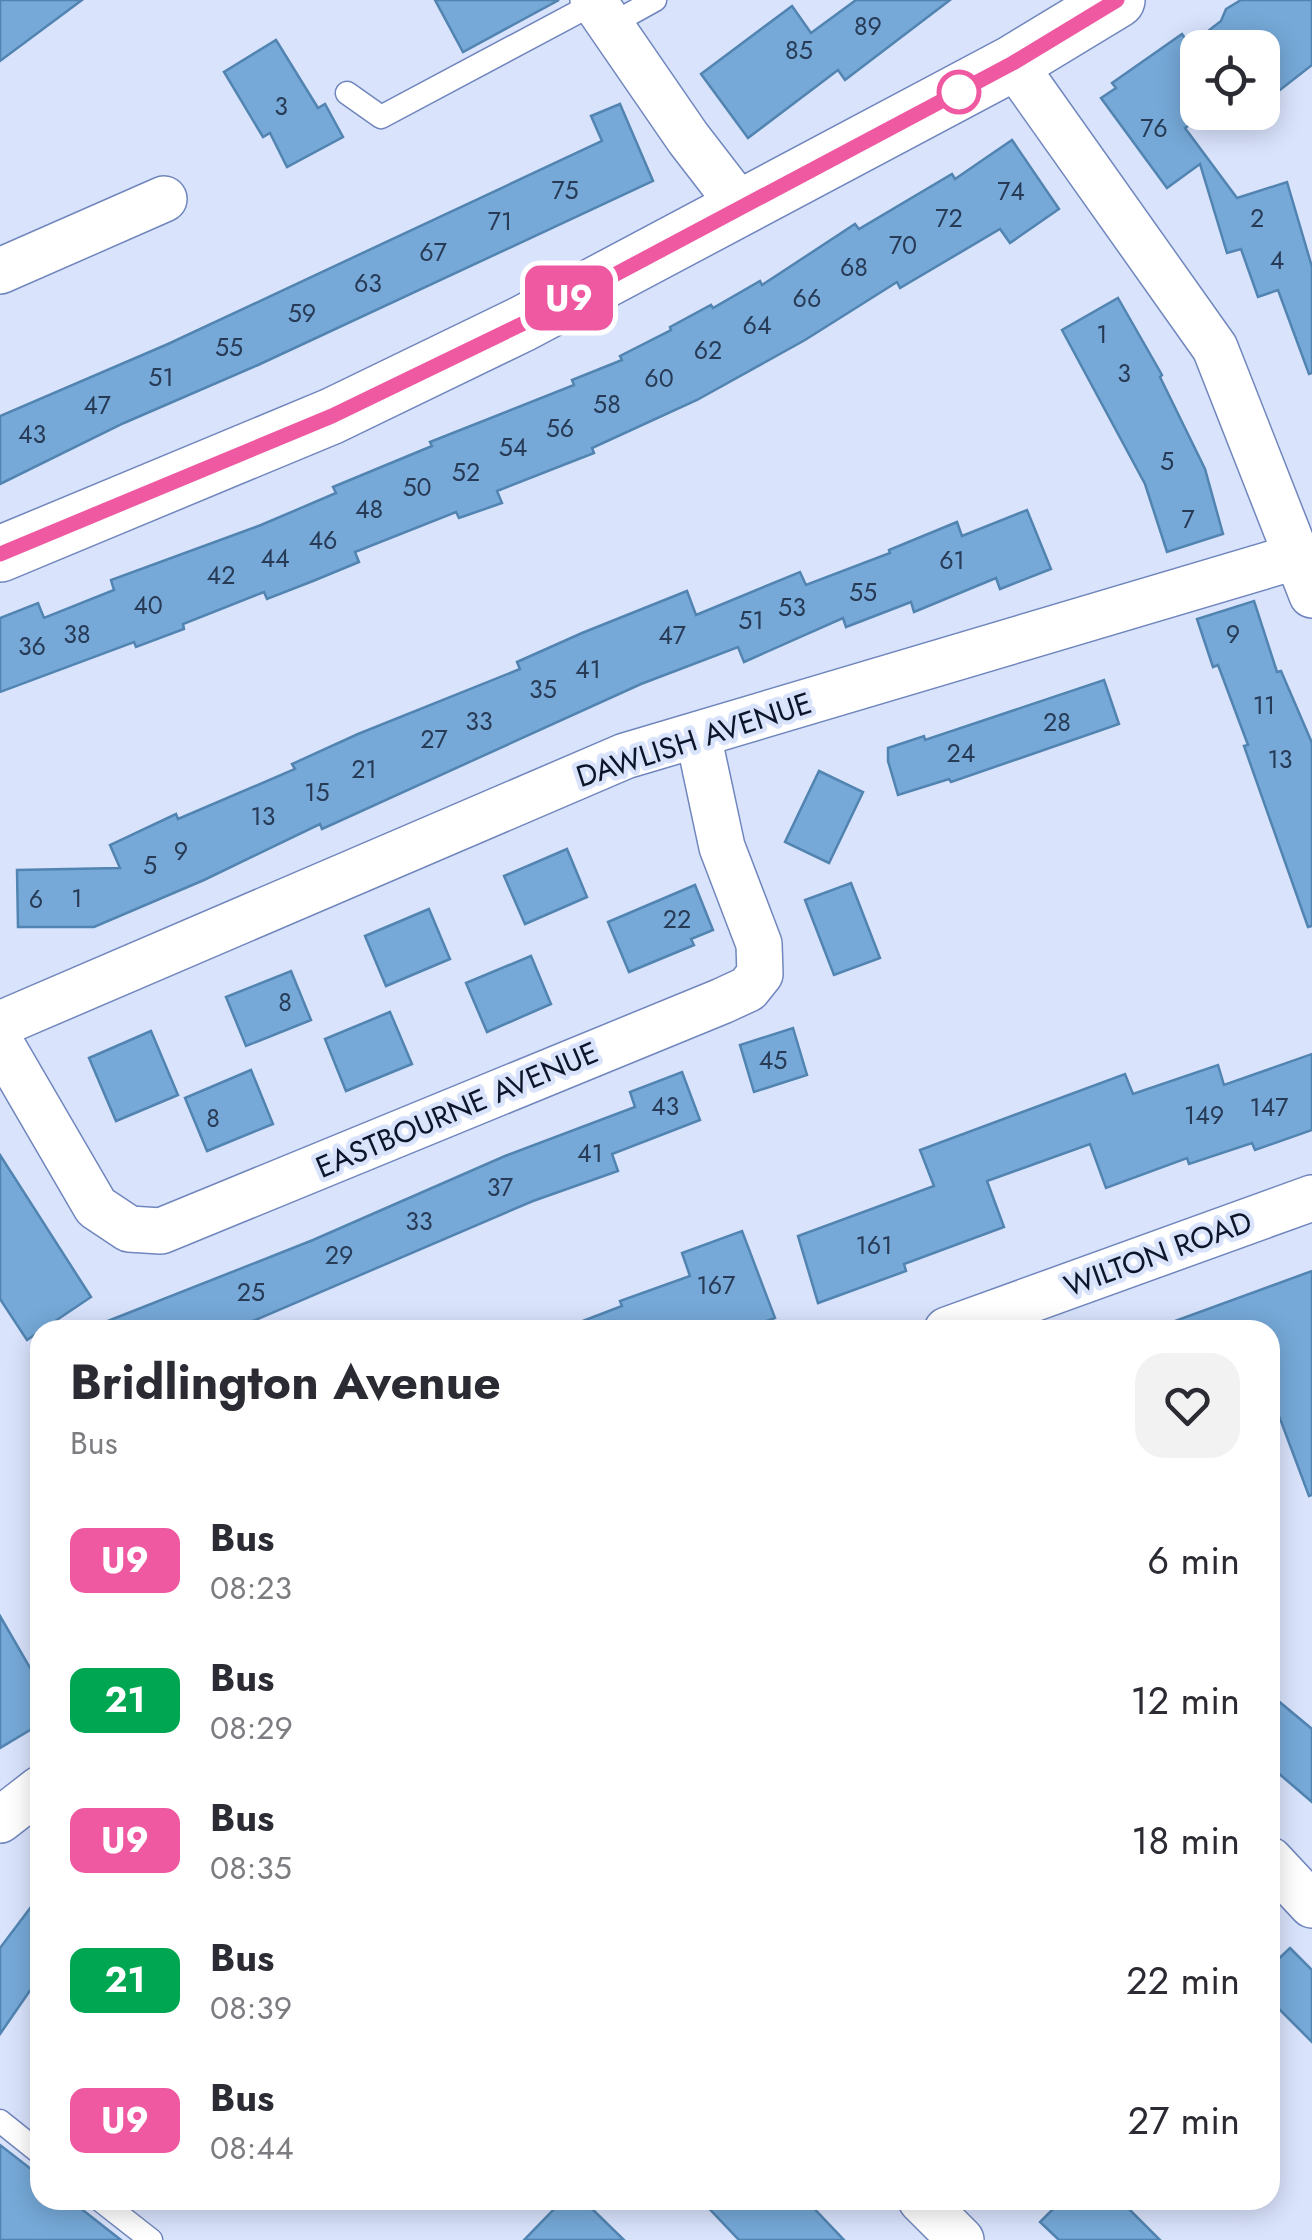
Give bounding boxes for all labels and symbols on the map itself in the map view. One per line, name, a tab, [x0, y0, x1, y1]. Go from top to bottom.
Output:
house number: 89	[854, 8, 882, 44]
house number: 85	[785, 32, 813, 68]
unlabelled marker	[938, 71, 980, 113]
house number: 3	[274, 88, 288, 124]
house number: 76	[1140, 110, 1168, 146]
house number: 75	[551, 172, 579, 208]
house number: 74	[997, 173, 1025, 209]
house number: 72	[935, 200, 963, 236]
house number: 2	[1250, 200, 1264, 236]
house number: 71	[488, 203, 512, 239]
house number: 70	[889, 227, 917, 263]
house number: 67	[419, 234, 447, 270]
house number: 4	[1270, 242, 1284, 278]
house number: 68	[840, 249, 868, 285]
house number: 63	[354, 265, 382, 301]
line badge: U9	[524, 266, 614, 330]
house number: 66	[793, 280, 821, 316]
house number: 59	[288, 295, 316, 331]
house number: 64	[743, 307, 771, 343]
house number: 1	[1096, 316, 1108, 352]
house number: 55	[215, 329, 243, 365]
house number: 62	[694, 332, 722, 368]
house number: 3	[1117, 355, 1131, 391]
house number: 51	[148, 359, 174, 395]
house number: 60	[644, 360, 674, 396]
house number: 58	[593, 386, 621, 422]
house number: 47	[83, 387, 111, 423]
house number: 56	[546, 410, 574, 446]
house number: 43	[18, 416, 46, 452]
house number: 54	[499, 429, 527, 465]
house number: 5	[1160, 443, 1174, 479]
house number: 52	[452, 454, 480, 490]
house number: 50	[402, 469, 432, 505]
house number: 48	[355, 491, 383, 527]
house number: 7	[1181, 501, 1195, 537]
house number: 46	[309, 522, 337, 558]
house number: 44	[260, 540, 290, 576]
house number: 61	[939, 542, 965, 578]
house number: 42	[207, 557, 235, 593]
house number: 55	[849, 574, 877, 610]
house number: 40	[133, 587, 163, 623]
house number: 53	[778, 589, 806, 625]
house number: 51	[738, 602, 764, 638]
house number: 38	[63, 616, 91, 652]
house number: 9	[1226, 616, 1240, 652]
house number: 47	[658, 617, 686, 653]
house number: 36	[18, 628, 46, 664]
house number: 41	[575, 651, 601, 687]
house number: 35	[529, 671, 557, 707]
street label: DAWLISH AVENUE	[571, 681, 817, 798]
house number: 11	[1253, 687, 1275, 723]
house number: 33	[465, 703, 493, 739]
house number: 28	[1043, 704, 1071, 740]
house number: 27	[420, 721, 448, 757]
house number: 24	[947, 735, 975, 771]
house number: 13	[1268, 741, 1292, 777]
house number: 21	[351, 751, 377, 787]
house number: 15	[304, 774, 330, 810]
house number: 13	[251, 798, 275, 834]
house number: 9	[174, 833, 188, 869]
house number: 5	[143, 847, 157, 883]
house number: 1	[71, 880, 83, 916]
house number: 6	[29, 881, 43, 917]
house number: 22	[663, 901, 691, 937]
house number: 8	[278, 984, 292, 1020]
street label: EASTBOURNE AVENUE	[309, 1031, 605, 1189]
house number: 45	[759, 1042, 787, 1078]
house number: 43	[651, 1088, 679, 1124]
house number: 147	[1250, 1089, 1288, 1125]
house number: 149	[1184, 1097, 1224, 1133]
house number: 8	[206, 1100, 220, 1136]
house number: 41	[577, 1135, 603, 1171]
house number: 37	[487, 1169, 513, 1205]
street label: WILTON ROAD	[1058, 1200, 1258, 1307]
house number: 33	[405, 1203, 433, 1239]
house number: 161	[856, 1227, 892, 1263]
house number: 29	[325, 1237, 353, 1273]
house number: 167	[697, 1267, 735, 1303]
house number: 25	[237, 1274, 265, 1310]

